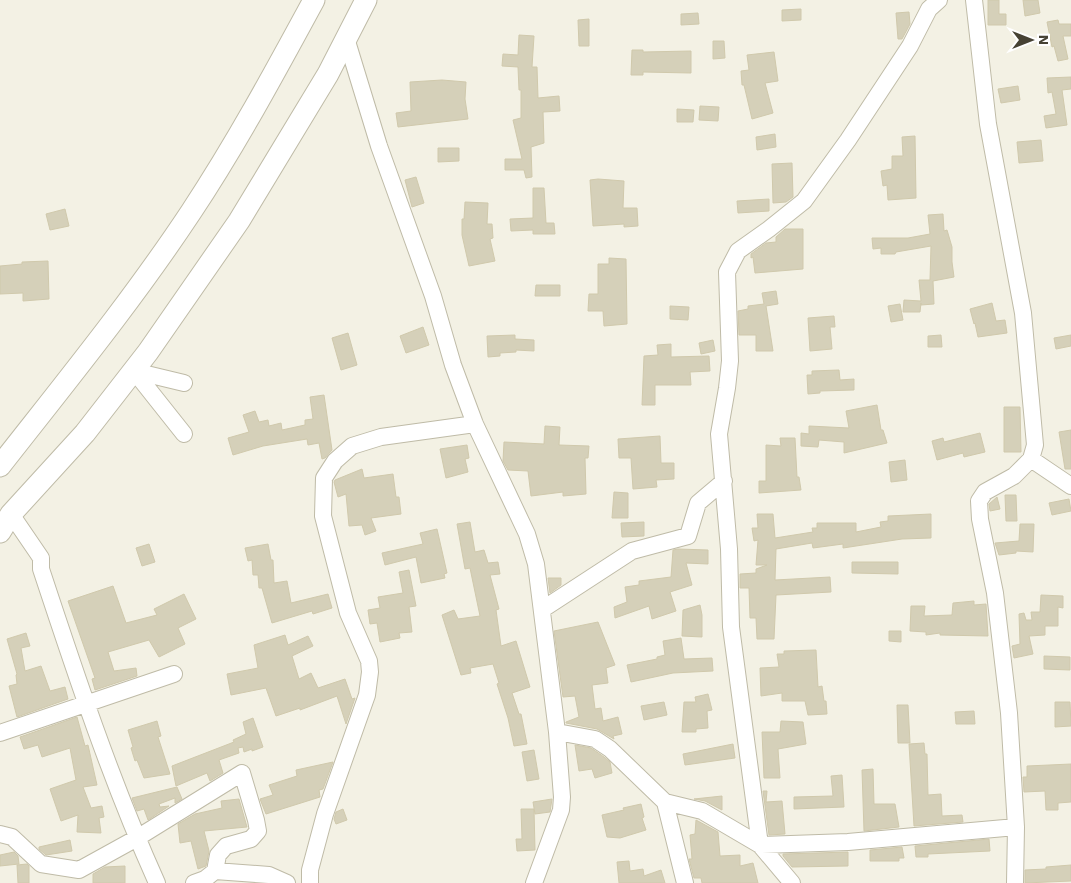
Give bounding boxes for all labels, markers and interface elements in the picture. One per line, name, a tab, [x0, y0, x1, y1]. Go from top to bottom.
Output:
north arrow	[1006, 15, 1056, 65]
text: N	[1036, 35, 1052, 45]

